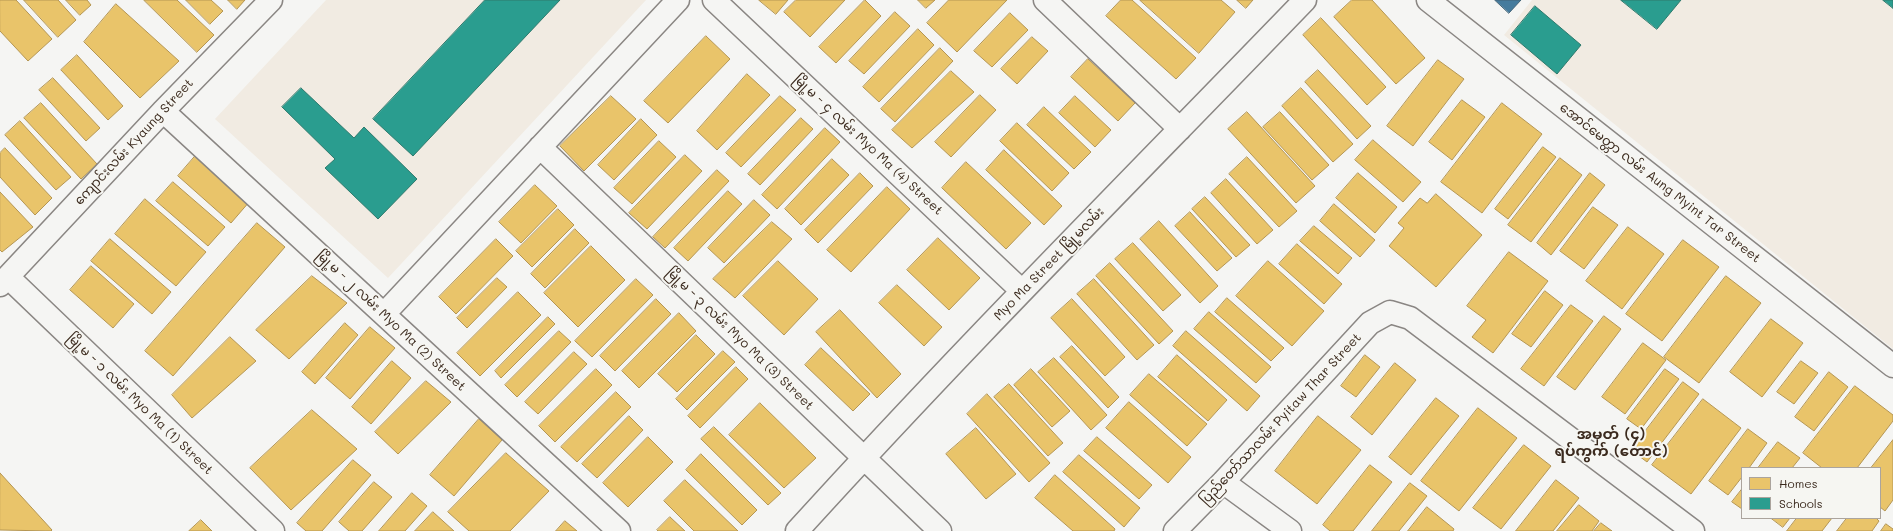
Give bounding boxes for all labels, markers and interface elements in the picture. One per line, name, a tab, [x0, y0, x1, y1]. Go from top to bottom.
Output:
street label: မြို့မ - ၄ လမ်း Myo Ma (4) Street	[790, 72, 946, 218]
street label: ကျောင်းလမ်း Kyaung Street	[71, 76, 197, 208]
street label: အောင်မေတ္တာ လမ်း Aung Myint Tar Street	[1557, 100, 1763, 266]
street label: Myo Ma Street မြို့မလမ်း	[991, 204, 1107, 324]
street label: မြို့မ - ၂ လမ်း Myo Ma (2) Street	[313, 248, 469, 394]
street label: မြို့မ - ၃ လမ်း Myo Ma (3) Street	[663, 264, 817, 414]
street label: မြို့မ - ၁ လမ်း Myo Ma (1) Street	[64, 330, 216, 478]
street label: ပြည်တော်သာလမ်း Pyitaw Thar Street	[1197, 330, 1365, 508]
district label: အမှတ် (၄) ရပ်ကွက် (တောင်)	[1554, 425, 1668, 460]
legend	[1741, 467, 1881, 519]
text: Homes	[1779, 475, 1818, 491]
text: Schools	[1779, 495, 1823, 511]

